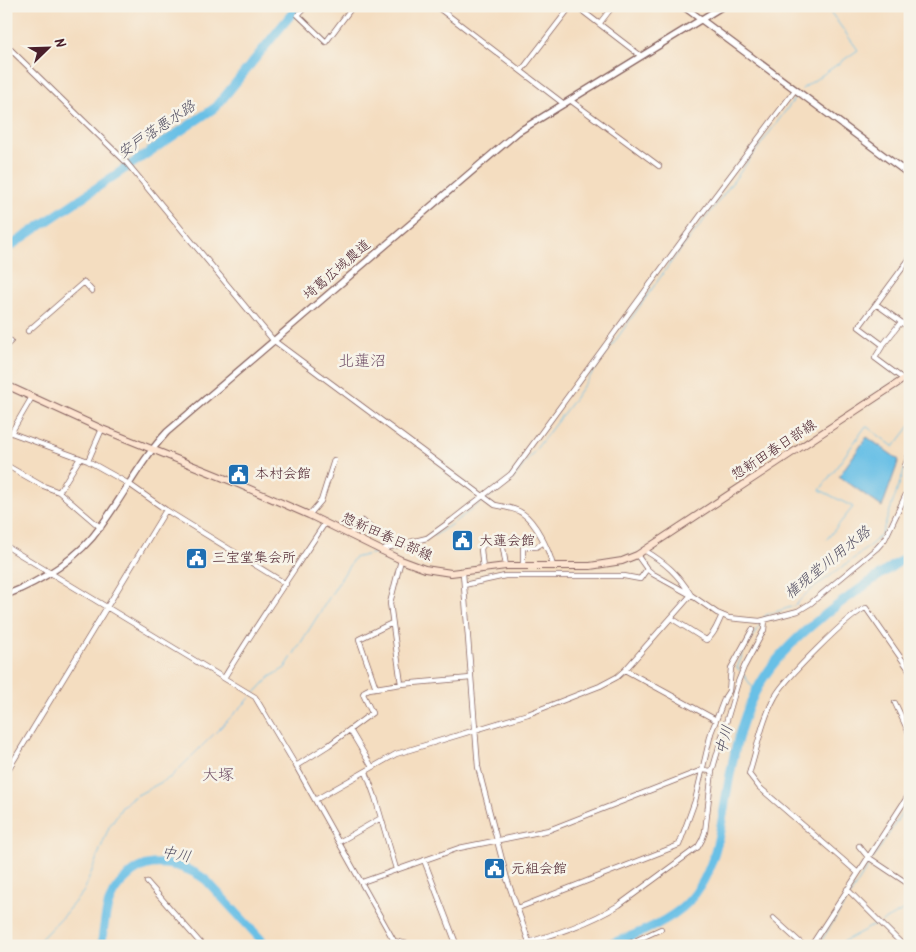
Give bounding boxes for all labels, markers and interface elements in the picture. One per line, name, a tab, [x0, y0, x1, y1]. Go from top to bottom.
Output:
north arrow	[22, 22, 72, 72]
text: N	[47, 35, 71, 52]
water label: 安戸落悪水路	[113, 94, 202, 165]
street label: 埼葛広域農道	[298, 234, 376, 306]
district label: 北蓮沼	[338, 349, 386, 374]
street label: 惣新田春日部線	[727, 414, 821, 486]
public building icon: 本村会館	[227, 462, 251, 486]
place label: 本村会館	[255, 463, 311, 485]
street label: 惣新田春日部線	[338, 507, 436, 567]
water label: 権現堂川用水路	[780, 520, 877, 605]
public building icon: 大蓮会館	[451, 529, 475, 553]
place label: 大蓮会館	[479, 530, 535, 552]
public building icon: 三宝堂集会所	[184, 546, 208, 570]
place label: 三宝堂集会所	[212, 547, 296, 569]
water label: 中川	[710, 722, 740, 758]
district label: 大塚	[202, 763, 234, 788]
water label: 中川	[159, 840, 193, 870]
public building icon: 元組会館	[483, 857, 507, 881]
place label: 元組会館	[511, 858, 567, 880]

